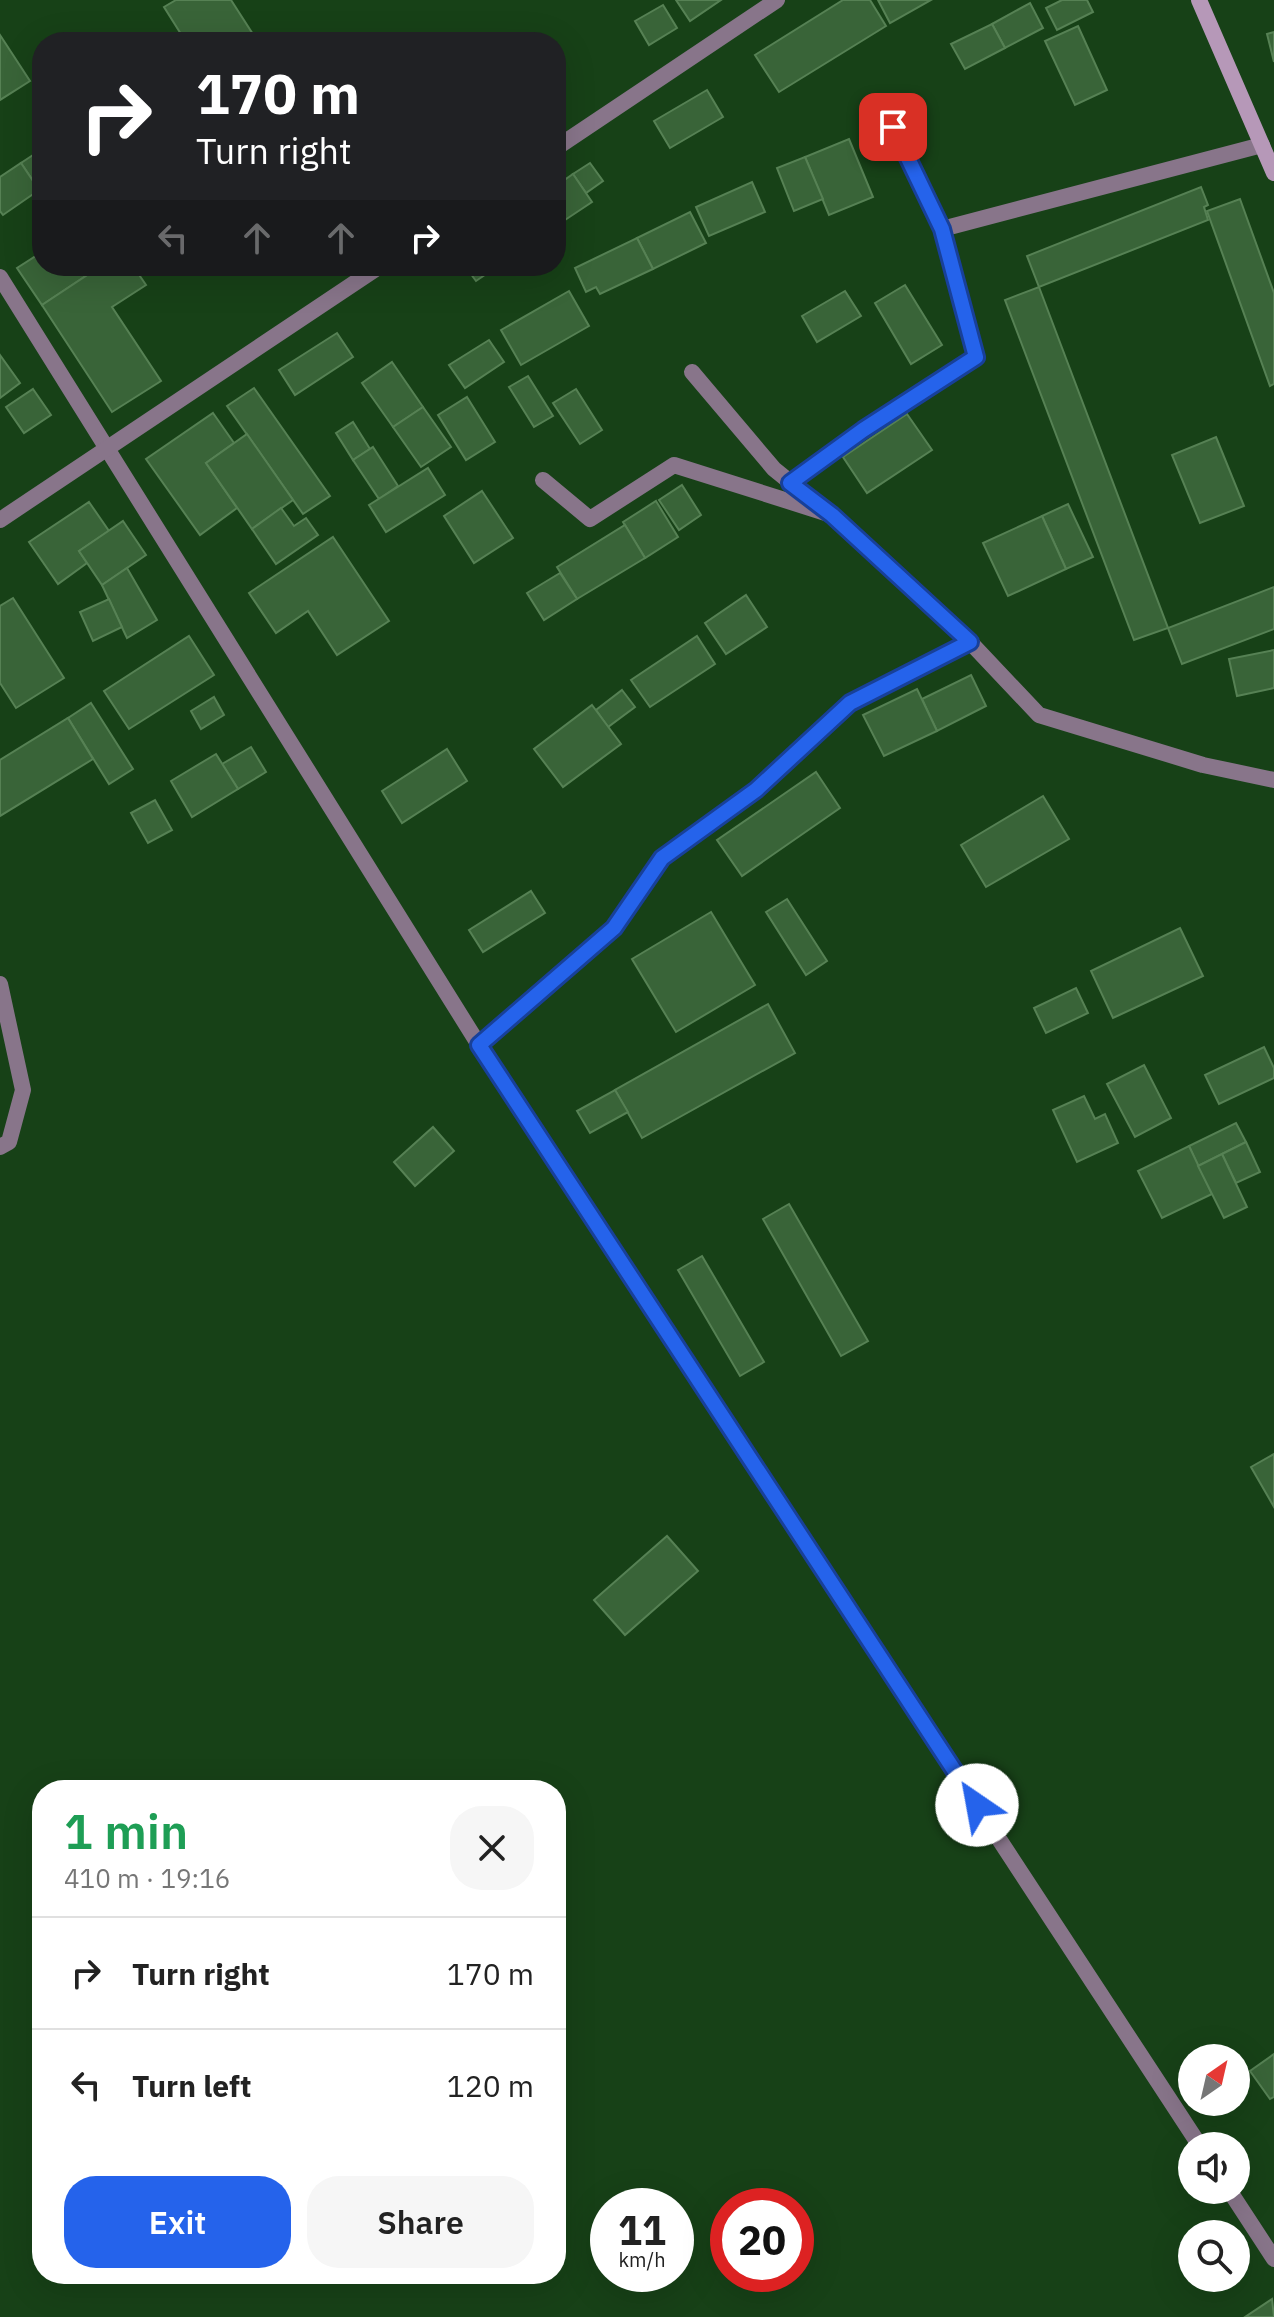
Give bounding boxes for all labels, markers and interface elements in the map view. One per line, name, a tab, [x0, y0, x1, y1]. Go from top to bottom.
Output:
text: 170 m	[196, 57, 360, 129]
icon: right	[64, 64, 168, 168]
pin	[859, 93, 927, 161]
icon: arrive	[871, 105, 915, 149]
text: Turn right	[196, 127, 352, 174]
icon: left	[151, 216, 195, 260]
icon: ahead	[235, 216, 279, 260]
icon: ahead	[319, 216, 363, 260]
icon: right	[403, 216, 447, 260]
position arrow	[935, 1763, 1019, 1847]
text: 1 min	[64, 1800, 188, 1862]
button: close	[450, 1806, 534, 1890]
text: 410 m · 19:16	[64, 1861, 230, 1895]
icon: right	[64, 1951, 108, 1995]
text: Turn right	[132, 1954, 270, 1993]
text: 170 m	[447, 1954, 534, 1993]
north arrow	[1178, 2044, 1250, 2116]
map controls	[1178, 2044, 1250, 2292]
icon: left	[64, 2063, 108, 2107]
text: Turn left	[132, 2066, 251, 2105]
text: 120 m	[447, 2066, 534, 2105]
button: sound	[1178, 2132, 1250, 2204]
button: Exit	[64, 2176, 291, 2268]
button: Share	[307, 2176, 534, 2268]
speed limit sign: 20	[710, 2188, 814, 2292]
text: 11	[618, 2204, 666, 2256]
button: search	[1178, 2220, 1250, 2292]
text: km/h	[618, 2246, 666, 2273]

